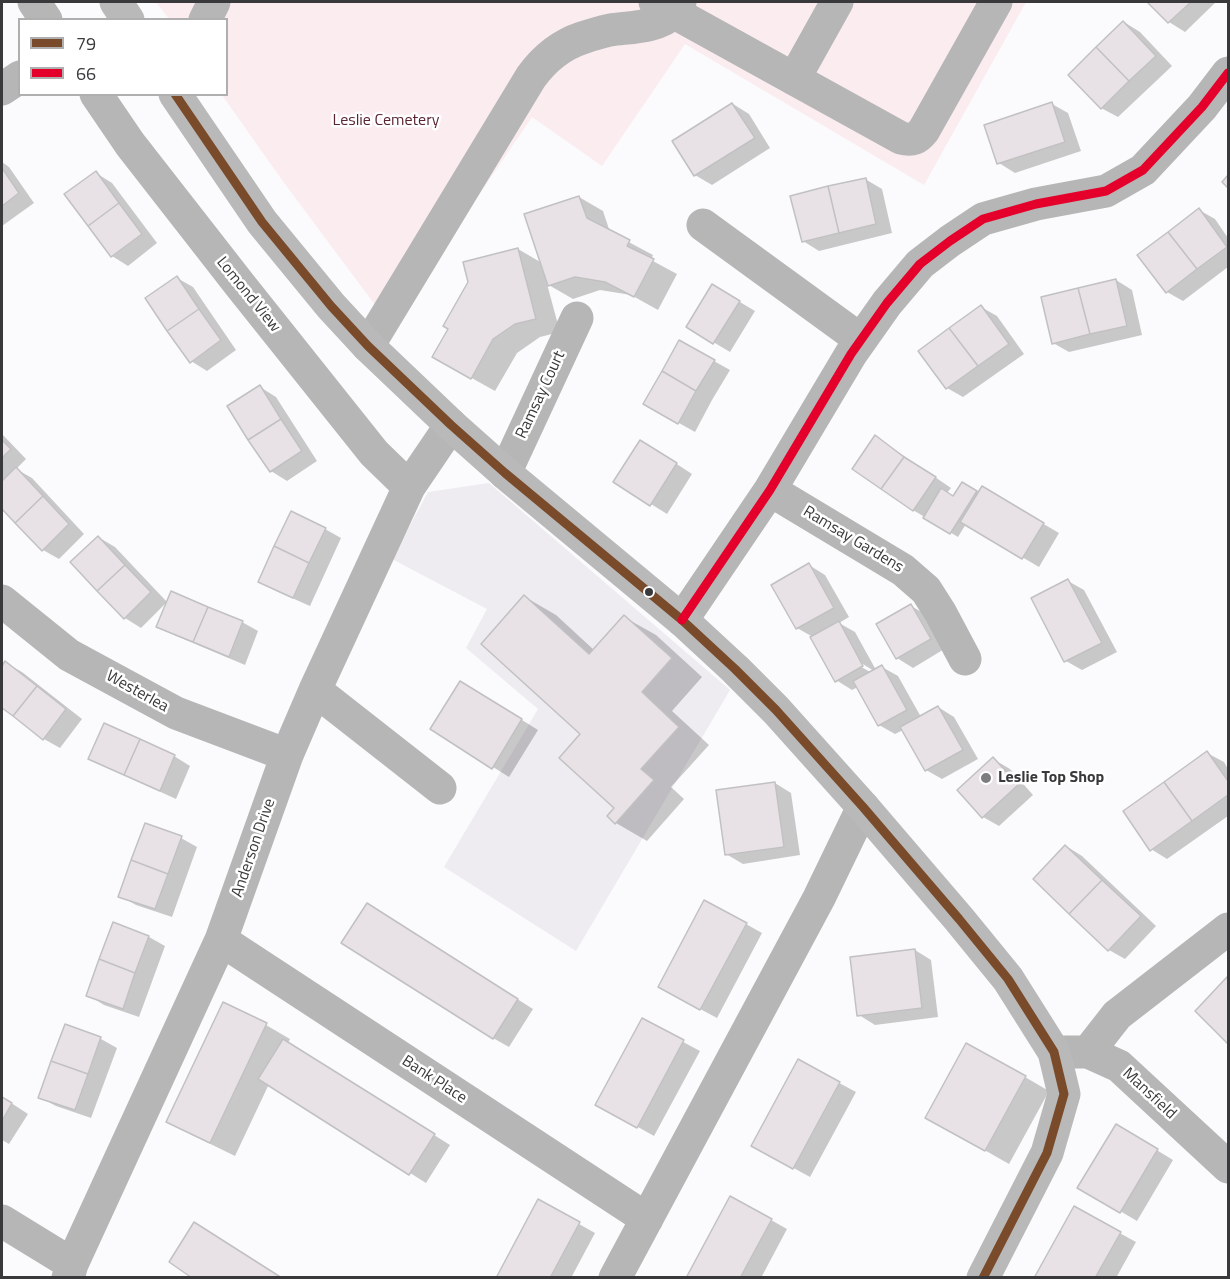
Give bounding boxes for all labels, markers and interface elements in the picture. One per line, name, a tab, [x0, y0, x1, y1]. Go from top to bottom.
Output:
legend	[18, 18, 228, 96]
text: 79	[76, 30, 96, 57]
text: 66	[76, 60, 96, 87]
park label: Leslie Cemetery	[333, 111, 439, 131]
street label: Lomond View	[212, 253, 284, 337]
street label: Ramsay Court	[512, 348, 570, 442]
street label: Ramsay Gardens	[799, 503, 907, 577]
unlabelled marker	[643, 586, 655, 598]
street label: Westerlea	[102, 667, 172, 717]
place label: Leslie Top Shop	[998, 768, 1104, 788]
marker: Leslie Top Shop	[979, 771, 993, 785]
street label: Anderson Drive	[228, 796, 280, 900]
street label: Bank Place	[398, 1052, 470, 1108]
street label: Mansfield	[1118, 1064, 1180, 1124]

